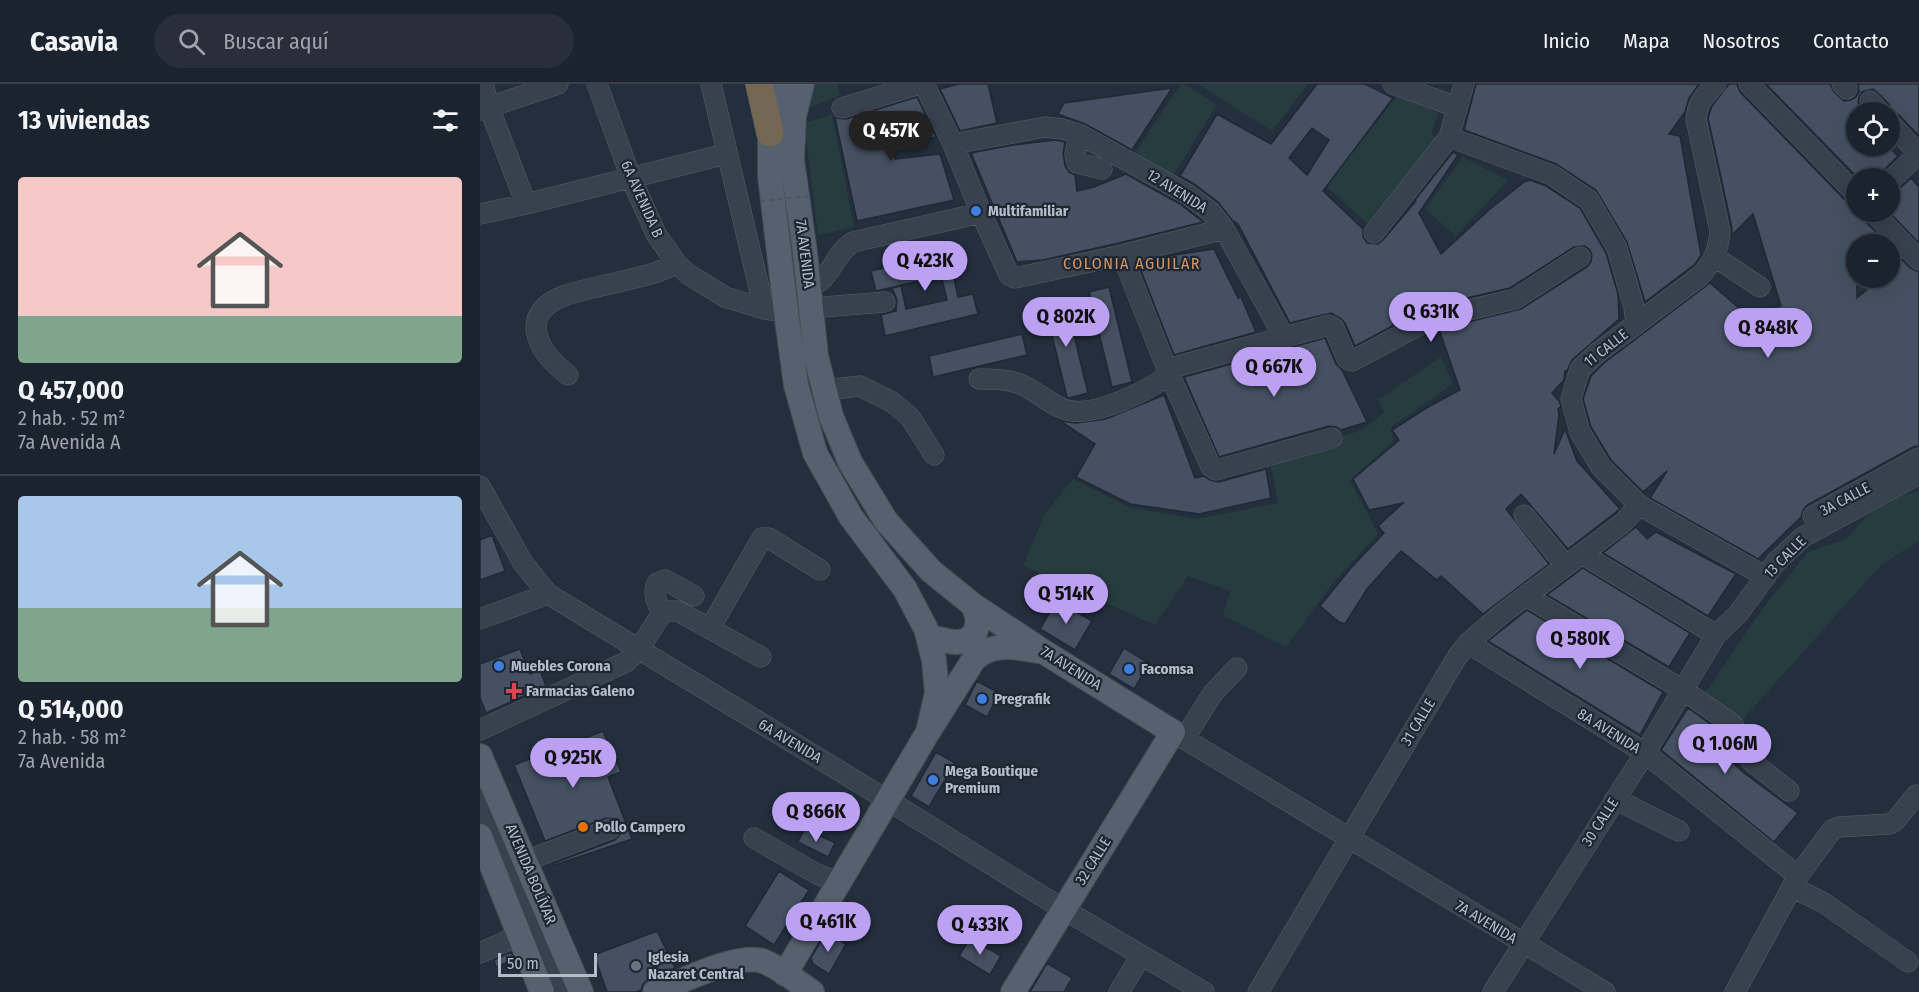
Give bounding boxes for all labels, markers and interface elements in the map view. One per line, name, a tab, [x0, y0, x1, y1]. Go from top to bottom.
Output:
search box	[154, 14, 574, 68]
text: Casavia	[30, 25, 118, 58]
icon: search	[175, 25, 208, 58]
text: Buscar aquí	[223, 28, 329, 55]
text: Inicio	[1543, 28, 1590, 54]
text: Mapa	[1623, 28, 1670, 54]
text: Nosotros	[1703, 28, 1780, 54]
text: Contacto	[1813, 28, 1889, 54]
map controls	[1846, 102, 1900, 288]
button: locate	[1846, 102, 1900, 156]
icon: filters	[429, 104, 462, 137]
text: 13 viviendas	[18, 105, 150, 136]
pin: Q 457K	[842, 111, 940, 162]
text: Q 457K	[863, 118, 919, 142]
street label: 6A AVENIDA B	[617, 158, 667, 240]
street label: 12 AVENIDA	[1143, 165, 1211, 217]
button: +	[1846, 168, 1900, 222]
place label: Multifamiliar	[988, 202, 1069, 220]
marker: Multifamiliar	[969, 204, 983, 218]
icon: home	[186, 216, 294, 324]
street label: 7A AVENIDA	[792, 219, 818, 289]
button: −	[1846, 234, 1900, 288]
pin: Q 423K	[876, 241, 974, 292]
text: Q 423K	[896, 248, 954, 272]
district label: COLONIA AGUILAR	[1063, 254, 1201, 273]
pin: Q 631K	[1382, 292, 1480, 343]
pin: Q 802K	[1017, 297, 1115, 348]
text: Q 631K	[1403, 299, 1459, 323]
text: Q 802K	[1037, 304, 1095, 328]
pin: Q 848K	[1719, 308, 1817, 359]
text: Q 848K	[1738, 315, 1798, 339]
street label: 11 CALLE	[1580, 325, 1632, 371]
pin: Q 667K	[1225, 347, 1323, 398]
text: Q 667K	[1245, 354, 1303, 378]
text: Q 457,000	[18, 375, 124, 406]
text: 2 hab. · 52 m²	[18, 406, 125, 430]
text: 7a Avenida A	[18, 430, 121, 454]
street label: 3A CALLE	[1817, 478, 1873, 520]
street label: 13 CALLE	[1760, 532, 1810, 582]
icon: home	[186, 535, 294, 643]
pin: Q 514K	[1017, 574, 1115, 625]
text: Q 514K	[1038, 581, 1094, 605]
pin: Q 580K	[1531, 619, 1629, 670]
text: Q 580K	[1550, 626, 1610, 650]
street label: 7A AVENIDA	[1037, 642, 1105, 694]
place label: Muebles Corona	[511, 657, 611, 675]
marker: Muebles Corona	[492, 659, 506, 673]
place label: Facomsa	[1141, 660, 1194, 678]
marker: Facomsa	[1122, 662, 1136, 676]
place label: Farmacias Galeno	[526, 682, 635, 700]
marker: Farmacias Galeno	[507, 684, 521, 698]
place label: Pregrafik	[994, 690, 1051, 708]
marker: Pregrafik	[975, 692, 989, 706]
text: Q 514,000	[18, 694, 124, 725]
street label: 31 CALLE	[1397, 695, 1439, 749]
street label: 8A AVENIDA	[1574, 705, 1644, 757]
street label: 6A AVENIDA	[755, 715, 825, 767]
pin: Q 1.06M	[1670, 724, 1780, 775]
text: 2 hab. · 58 m²	[18, 725, 127, 749]
text: Q 1.06M	[1692, 731, 1758, 755]
pin: Q 925K	[524, 738, 622, 789]
text: Q 925K	[544, 745, 602, 769]
text: 7a Avenida	[18, 749, 105, 773]
place label: Mega Boutique Premium	[945, 762, 1038, 797]
marker: Mega Boutique Premium	[926, 773, 940, 787]
pin: Q 866K	[767, 792, 865, 843]
street label: 30 CALLE	[1578, 794, 1622, 850]
text: Q 866K	[786, 799, 846, 823]
place label: Pollo Campero	[595, 818, 685, 836]
marker: Pollo Campero	[576, 820, 590, 834]
street label: AVENIDA BOLÍVAR	[502, 821, 560, 927]
street label: 32 CALLE	[1071, 834, 1115, 888]
street label: 7A AVENIDA	[1452, 897, 1520, 948]
pin: Q 461K	[779, 902, 877, 953]
pin: Q 433K	[931, 905, 1029, 956]
text: Q 461K	[800, 909, 856, 933]
text: Q 433K	[951, 912, 1009, 936]
place label: Iglesia Nazaret Central	[648, 948, 745, 983]
scale bar	[498, 950, 597, 978]
text: 50 m	[507, 954, 539, 973]
marker: Iglesia Nazaret Central	[629, 959, 643, 973]

